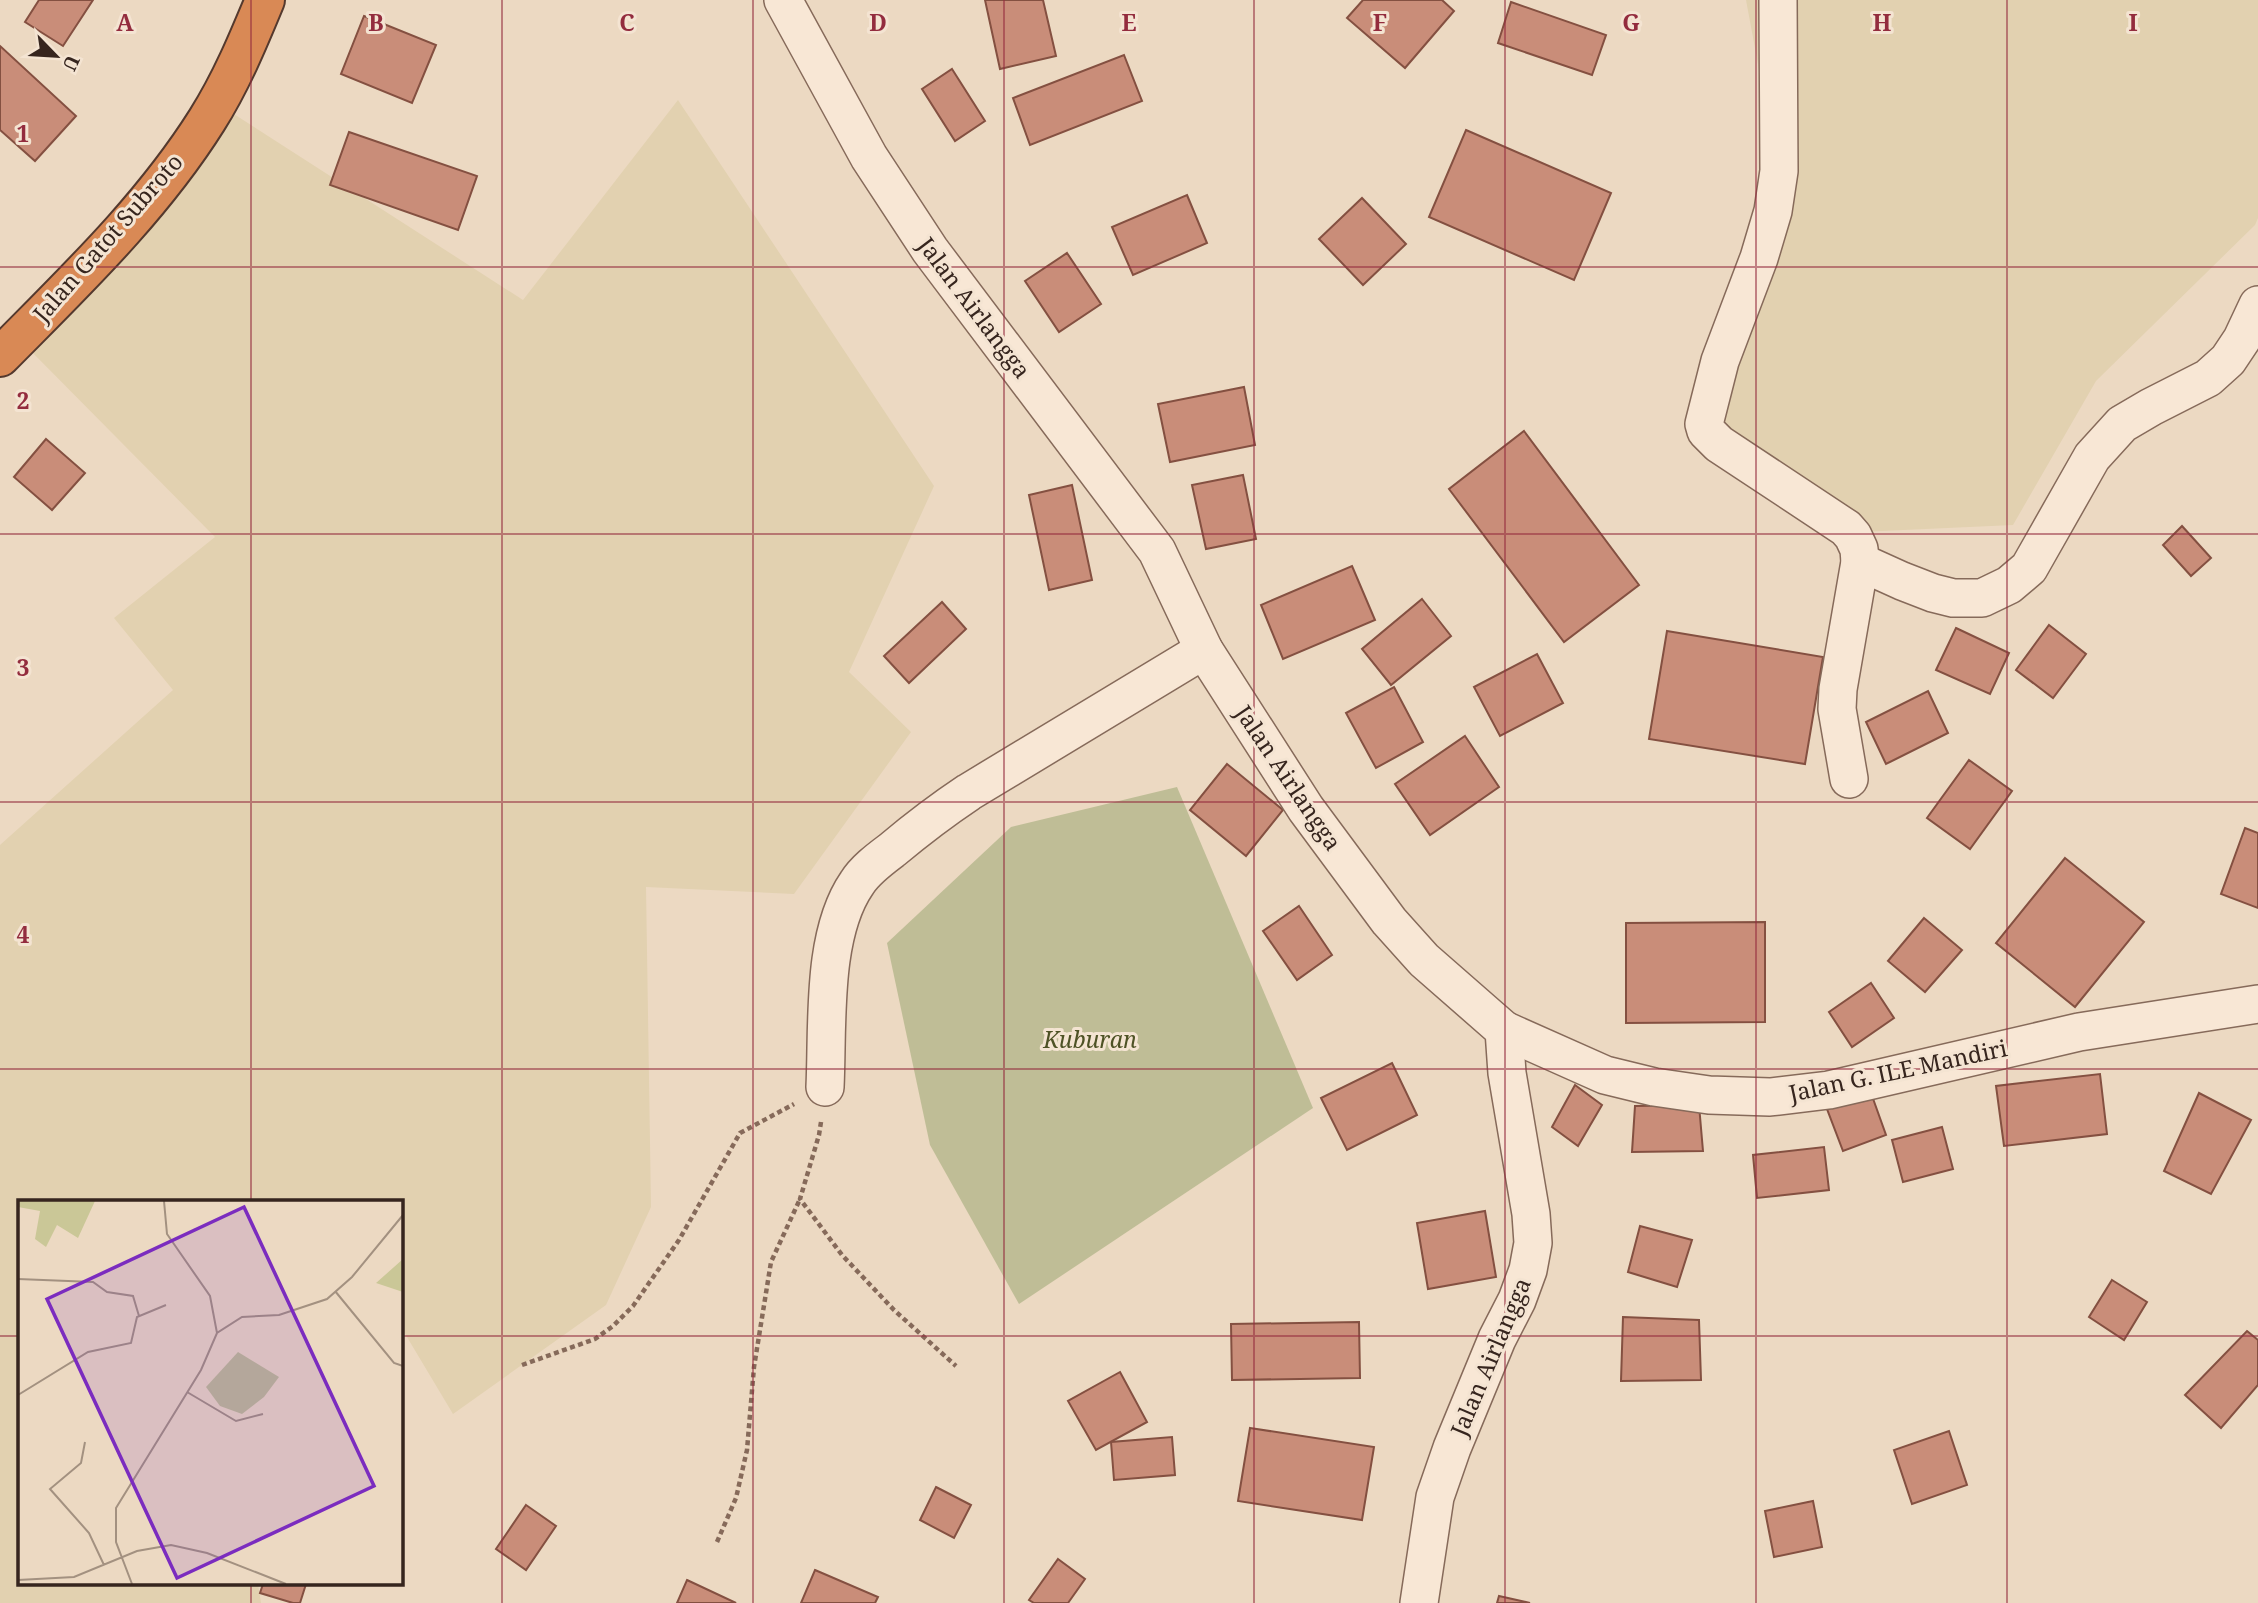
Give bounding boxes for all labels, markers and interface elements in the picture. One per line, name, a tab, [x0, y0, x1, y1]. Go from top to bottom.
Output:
text: A	[116, 6, 134, 38]
text: B	[368, 6, 384, 38]
text: C	[619, 6, 635, 38]
text: D	[869, 6, 887, 38]
text: E	[1121, 6, 1137, 38]
text: F	[1373, 6, 1387, 38]
text: G	[1622, 6, 1640, 38]
text: H	[1873, 6, 1892, 38]
text: I	[2128, 6, 2138, 38]
north arrow	[21, 21, 91, 91]
text: U	[57, 51, 86, 75]
text: 1	[17, 117, 30, 149]
street label: Jalan Gatot Subroto	[24, 146, 189, 329]
street label: Jalan Airlangga	[911, 229, 1038, 385]
text: 2	[17, 384, 30, 416]
text: 3	[17, 651, 30, 683]
street label: Jalan Airlangga	[1228, 698, 1349, 856]
text: 4	[17, 918, 30, 950]
park label: Kuburan	[1042, 1023, 1137, 1055]
street label: Jalan G. ILE Mandiri	[1785, 1031, 2010, 1109]
inset map	[18, 1200, 402, 1586]
street label: Jalan Airlangga	[1442, 1273, 1538, 1442]

